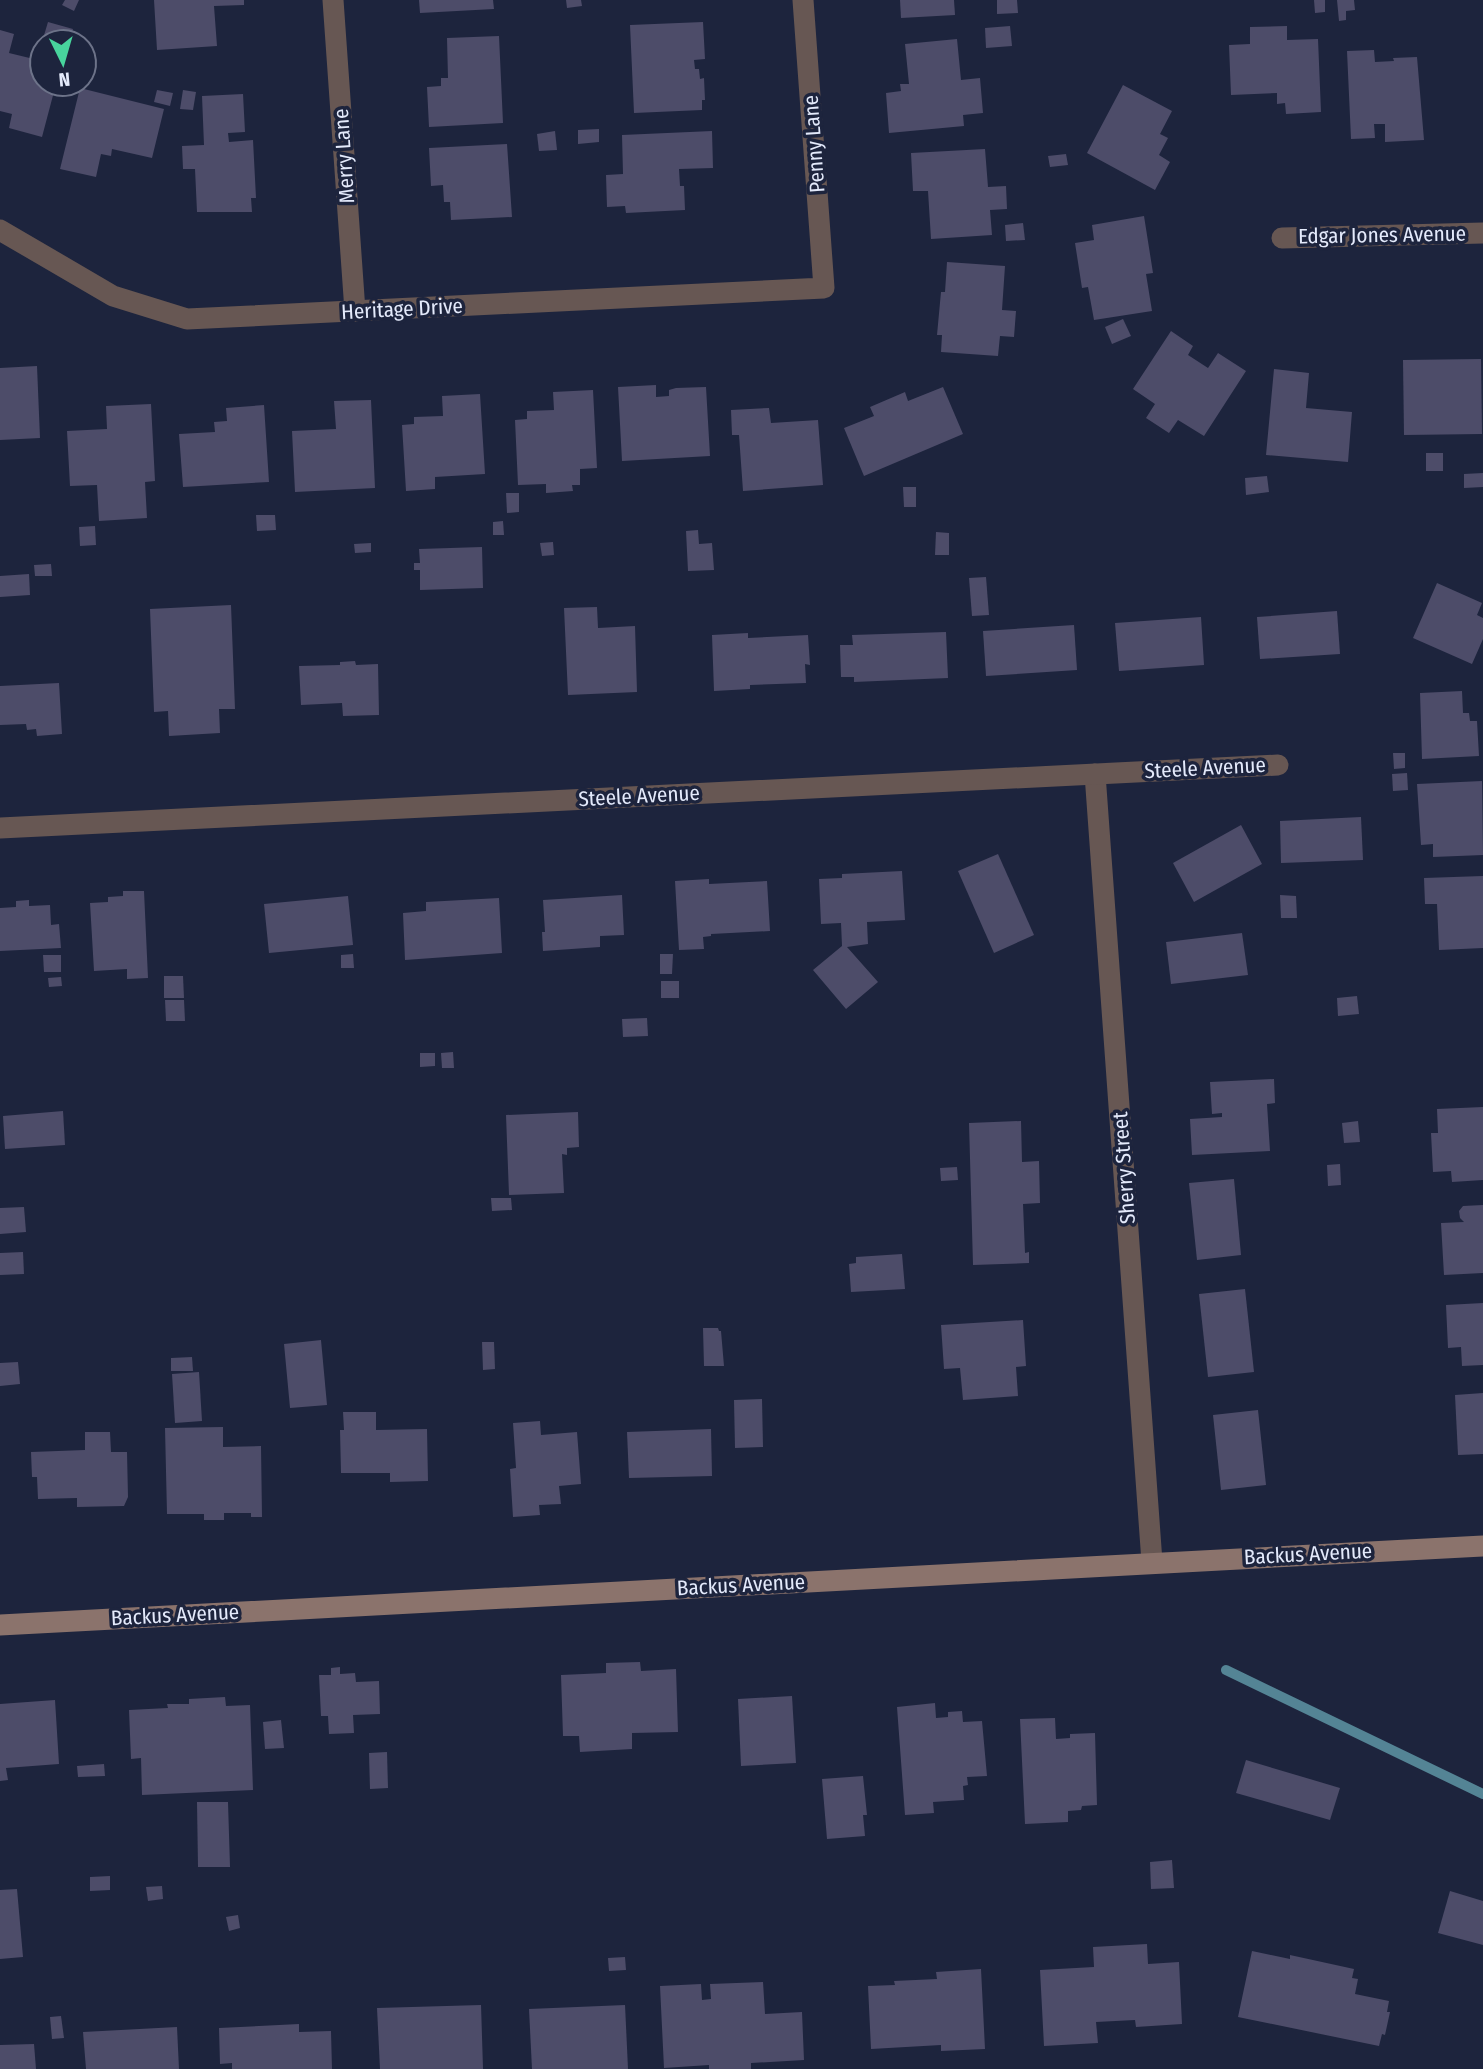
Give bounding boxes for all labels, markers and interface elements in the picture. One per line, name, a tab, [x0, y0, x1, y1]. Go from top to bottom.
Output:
north arrow	[28, 28, 98, 98]
text: N	[58, 67, 71, 91]
street label: Penny Lane	[798, 94, 830, 194]
street label: Merry Lane	[328, 108, 360, 204]
street label: Edgar Jones Avenue	[1298, 221, 1466, 249]
street label: Heritage Drive	[340, 293, 464, 325]
street label: Steele Avenue	[1144, 752, 1266, 784]
street label: Steele Avenue	[578, 780, 700, 812]
street label: Sherry Street	[1107, 1111, 1141, 1225]
street label: Backus Avenue	[1243, 1538, 1373, 1570]
street label: Backus Avenue	[676, 1569, 806, 1601]
street label: Backus Avenue	[110, 1599, 240, 1631]

